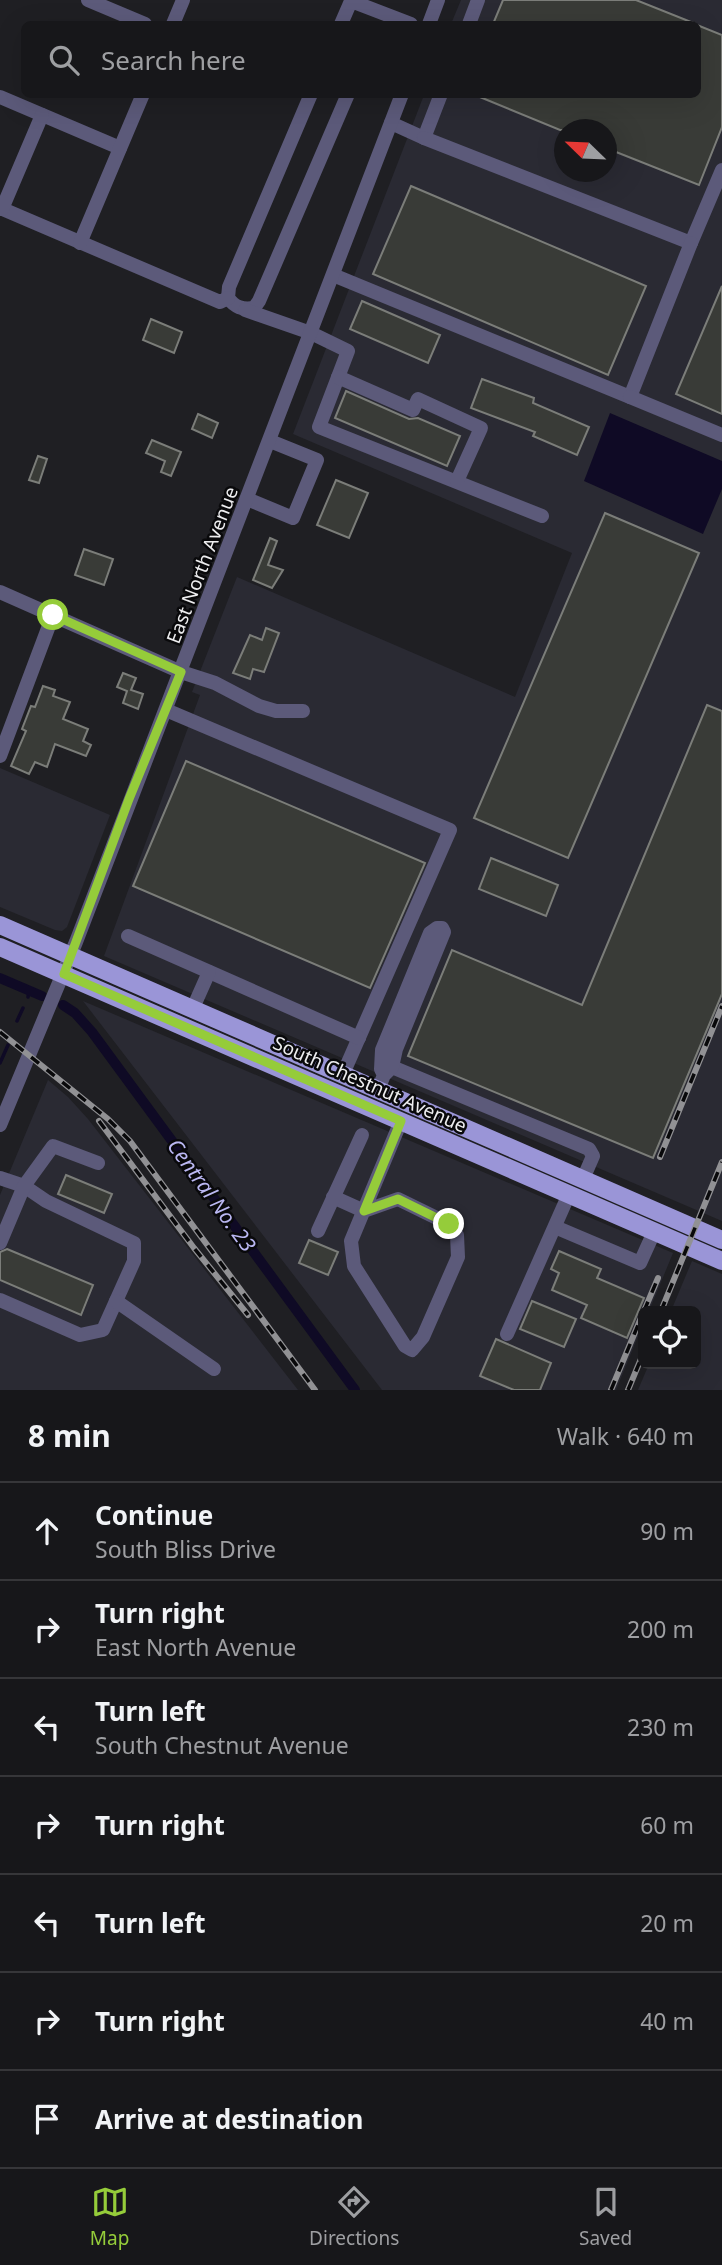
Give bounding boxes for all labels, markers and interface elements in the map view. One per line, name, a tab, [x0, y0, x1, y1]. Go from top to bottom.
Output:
search box	[21, 21, 701, 98]
icon: search	[45, 41, 83, 79]
text: Search here	[101, 42, 246, 78]
north arrow	[554, 119, 617, 182]
street label: East North Avenue	[160, 483, 244, 647]
route start	[37, 599, 68, 630]
street label: South Chestnut Avenue	[269, 1029, 471, 1139]
water label: Central No. 23	[161, 1133, 263, 1258]
route end	[433, 1208, 464, 1239]
map controls	[638, 1306, 701, 1369]
button: locate	[638, 1306, 701, 1369]
text: 8 min	[28, 1415, 111, 1456]
text: Walk · 640 m	[557, 1420, 694, 1452]
text: Continue	[95, 1497, 213, 1533]
icon: ahead	[28, 1512, 66, 1550]
text: 90 m	[640, 1515, 694, 1547]
text: South Bliss Drive	[95, 1533, 276, 1565]
text: Turn right	[95, 1595, 225, 1631]
icon: right	[28, 1610, 66, 1648]
text: 200 m	[627, 1613, 694, 1645]
text: East North Avenue	[95, 1631, 296, 1663]
text: Turn left	[95, 1693, 206, 1729]
icon: left	[28, 1708, 66, 1746]
text: 230 m	[627, 1711, 694, 1743]
text: South Chestnut Avenue	[95, 1729, 349, 1761]
icon: right	[28, 1806, 66, 1844]
text: Turn right	[95, 1807, 225, 1843]
text: 60 m	[640, 1809, 694, 1841]
icon: left	[28, 1904, 66, 1942]
text: Turn left	[95, 1905, 206, 1941]
text: 20 m	[640, 1907, 694, 1939]
icon: right	[28, 2002, 66, 2040]
text: Turn right	[95, 2003, 225, 2039]
text: 40 m	[640, 2005, 694, 2037]
icon: arrive	[28, 2100, 66, 2138]
text: Arrive at destination	[95, 2101, 364, 2137]
tab: Map	[90, 2183, 129, 2251]
tab: Directions	[309, 2183, 399, 2251]
tab: Saved	[579, 2183, 632, 2251]

